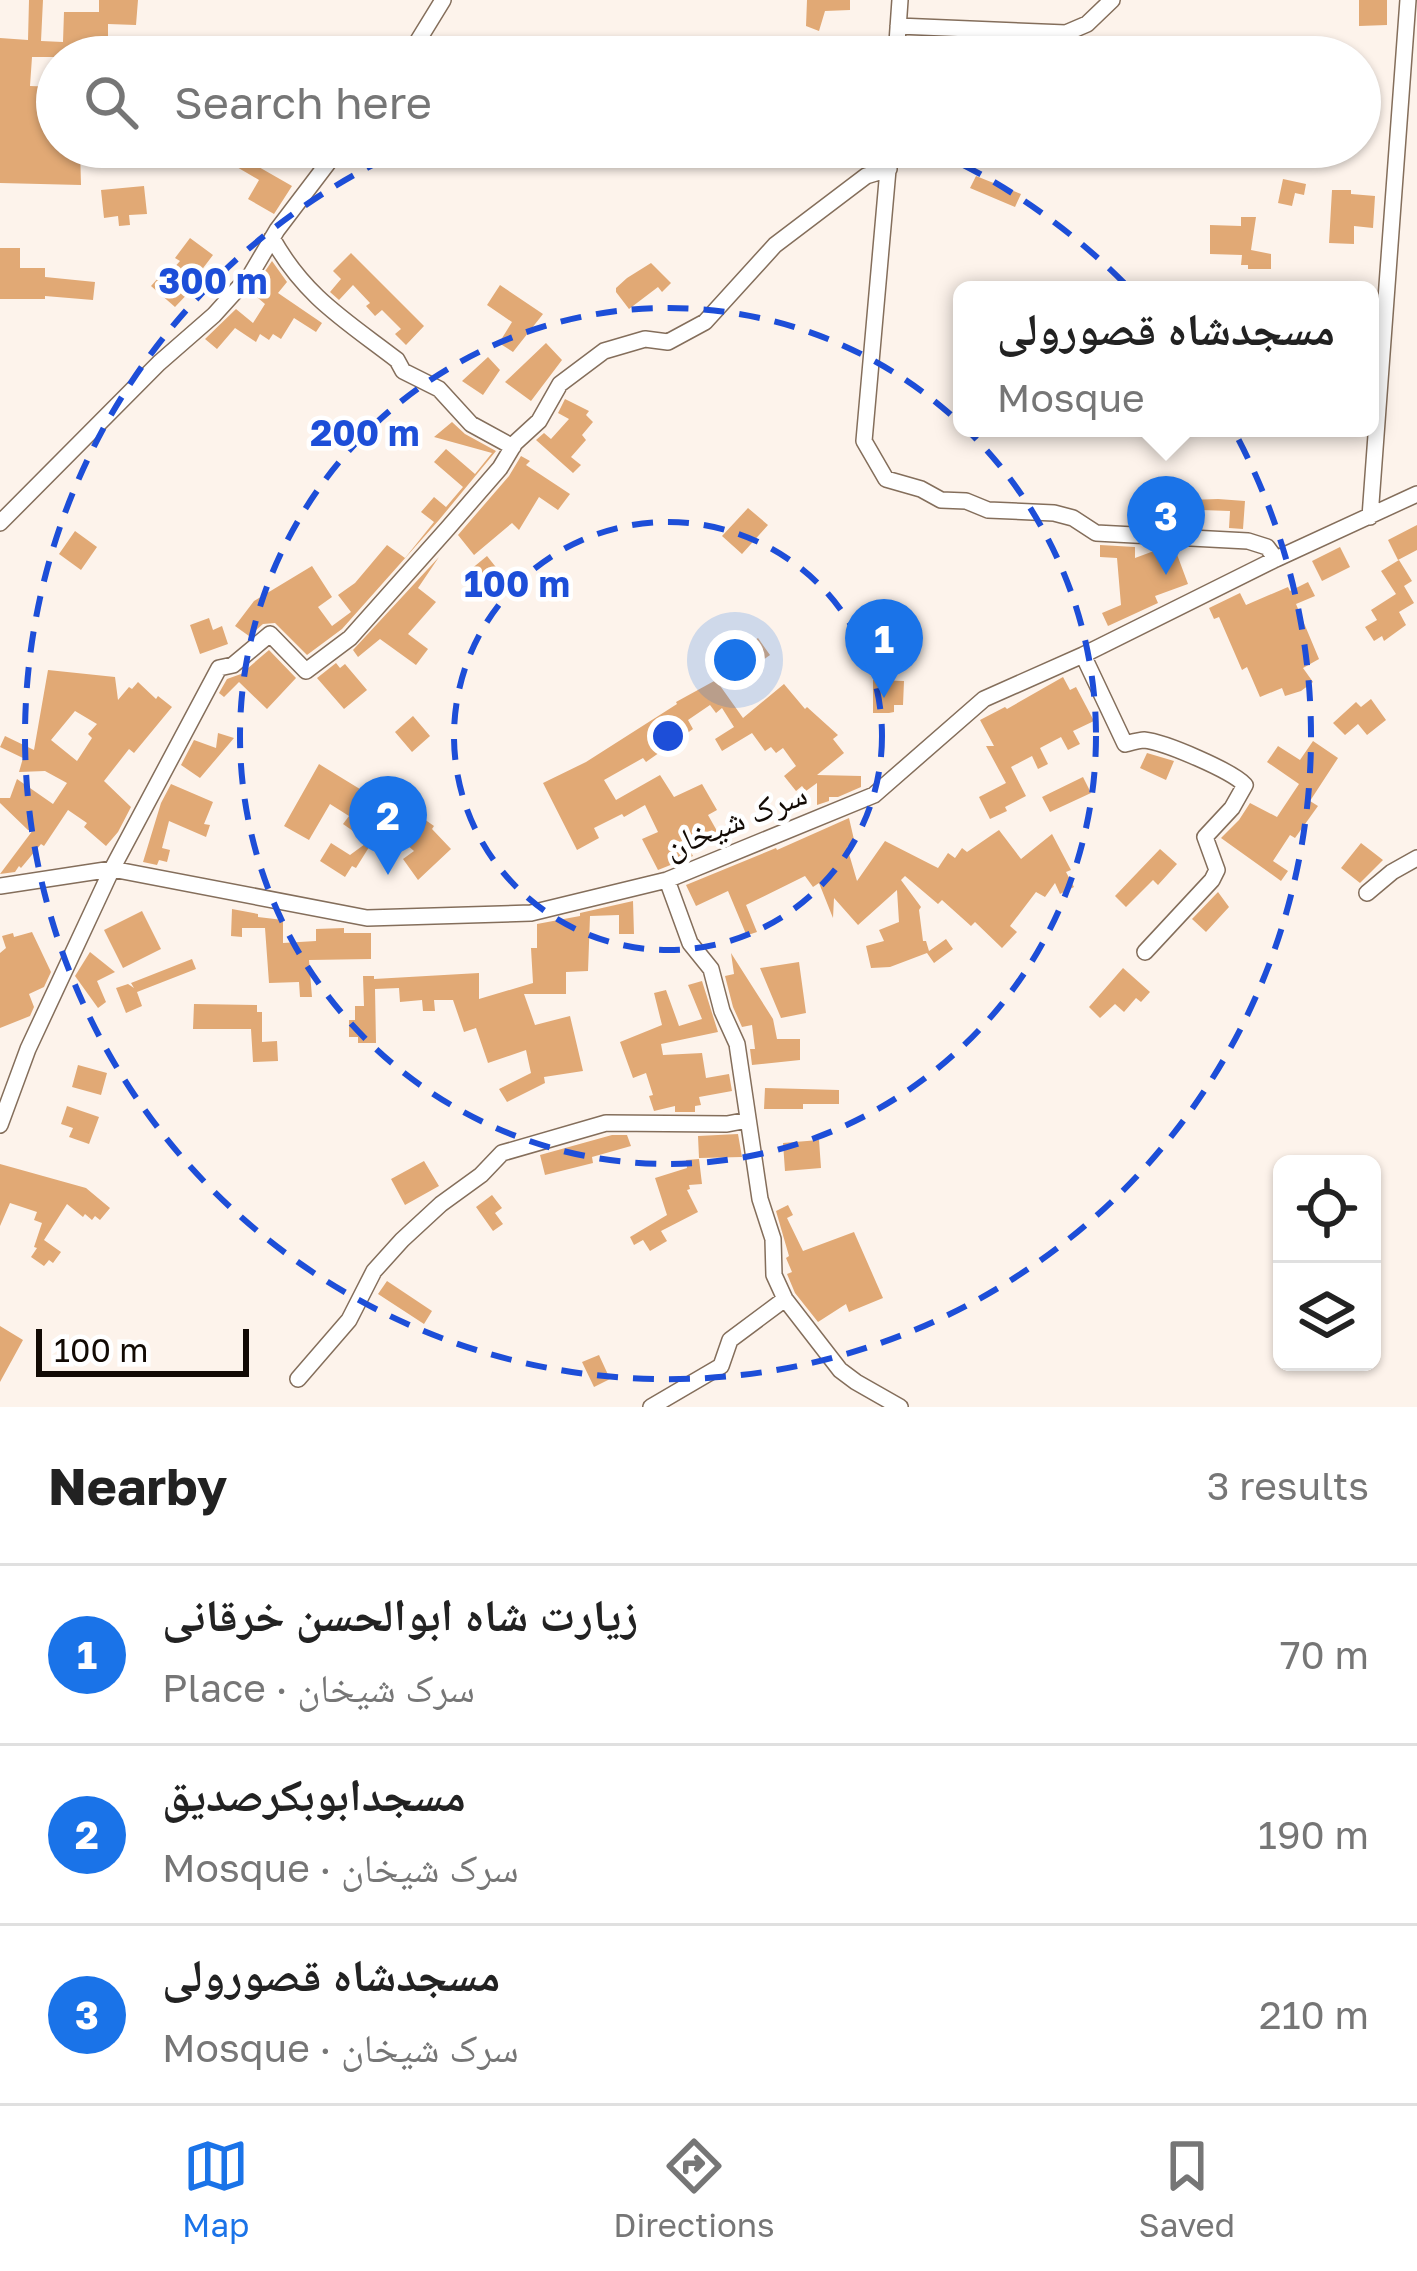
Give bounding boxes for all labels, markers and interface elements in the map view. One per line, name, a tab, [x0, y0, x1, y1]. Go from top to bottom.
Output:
search box	[36, 36, 1381, 168]
icon: search	[78, 69, 144, 135]
text: Search here	[174, 75, 432, 129]
text: 300 m	[158, 259, 268, 302]
popup	[953, 281, 1379, 437]
text: مسجدشاه قصورولی	[997, 301, 1335, 355]
text: Mosque	[997, 374, 1145, 421]
text: 200 m	[310, 411, 420, 454]
pin: 3	[1127, 476, 1205, 575]
text: 100 m	[464, 562, 570, 605]
pin: 1	[845, 599, 923, 698]
your location	[705, 630, 765, 690]
centre of rings	[647, 715, 689, 757]
street label: سرک شیخان	[658, 773, 813, 867]
pin: 2	[349, 776, 427, 875]
map controls	[1273, 1155, 1381, 1371]
button: locate	[1273, 1155, 1381, 1263]
button: layers	[1273, 1263, 1381, 1371]
scale bar	[36, 1323, 249, 1376]
text: 100 m	[54, 1330, 148, 1369]
text: Nearby	[48, 1455, 227, 1516]
text: 3 results	[1207, 1462, 1369, 1509]
text: زیارت شاه ابوالحسن خرقانی	[162, 1587, 638, 1641]
text: 1	[77, 1631, 97, 1678]
text: 70 m	[1280, 1631, 1369, 1678]
text: Place · سرک شیخان	[162, 1664, 475, 1711]
text: مسجدابوبکرصدیق	[162, 1767, 466, 1821]
text: 2	[75, 1811, 99, 1858]
text: 190 m	[1258, 1811, 1369, 1858]
text: Mosque · سرک شیخان	[162, 1844, 519, 1891]
text: مسجدشاه قصورولی	[162, 1947, 500, 2001]
text: 3	[75, 1991, 99, 2038]
text: 210 m	[1259, 1991, 1369, 2038]
text: Mosque · سرک شیخان	[162, 2024, 519, 2071]
tab: Map	[182, 2133, 249, 2244]
tab: Directions	[613, 2133, 775, 2244]
tab: Saved	[1139, 2133, 1235, 2244]

